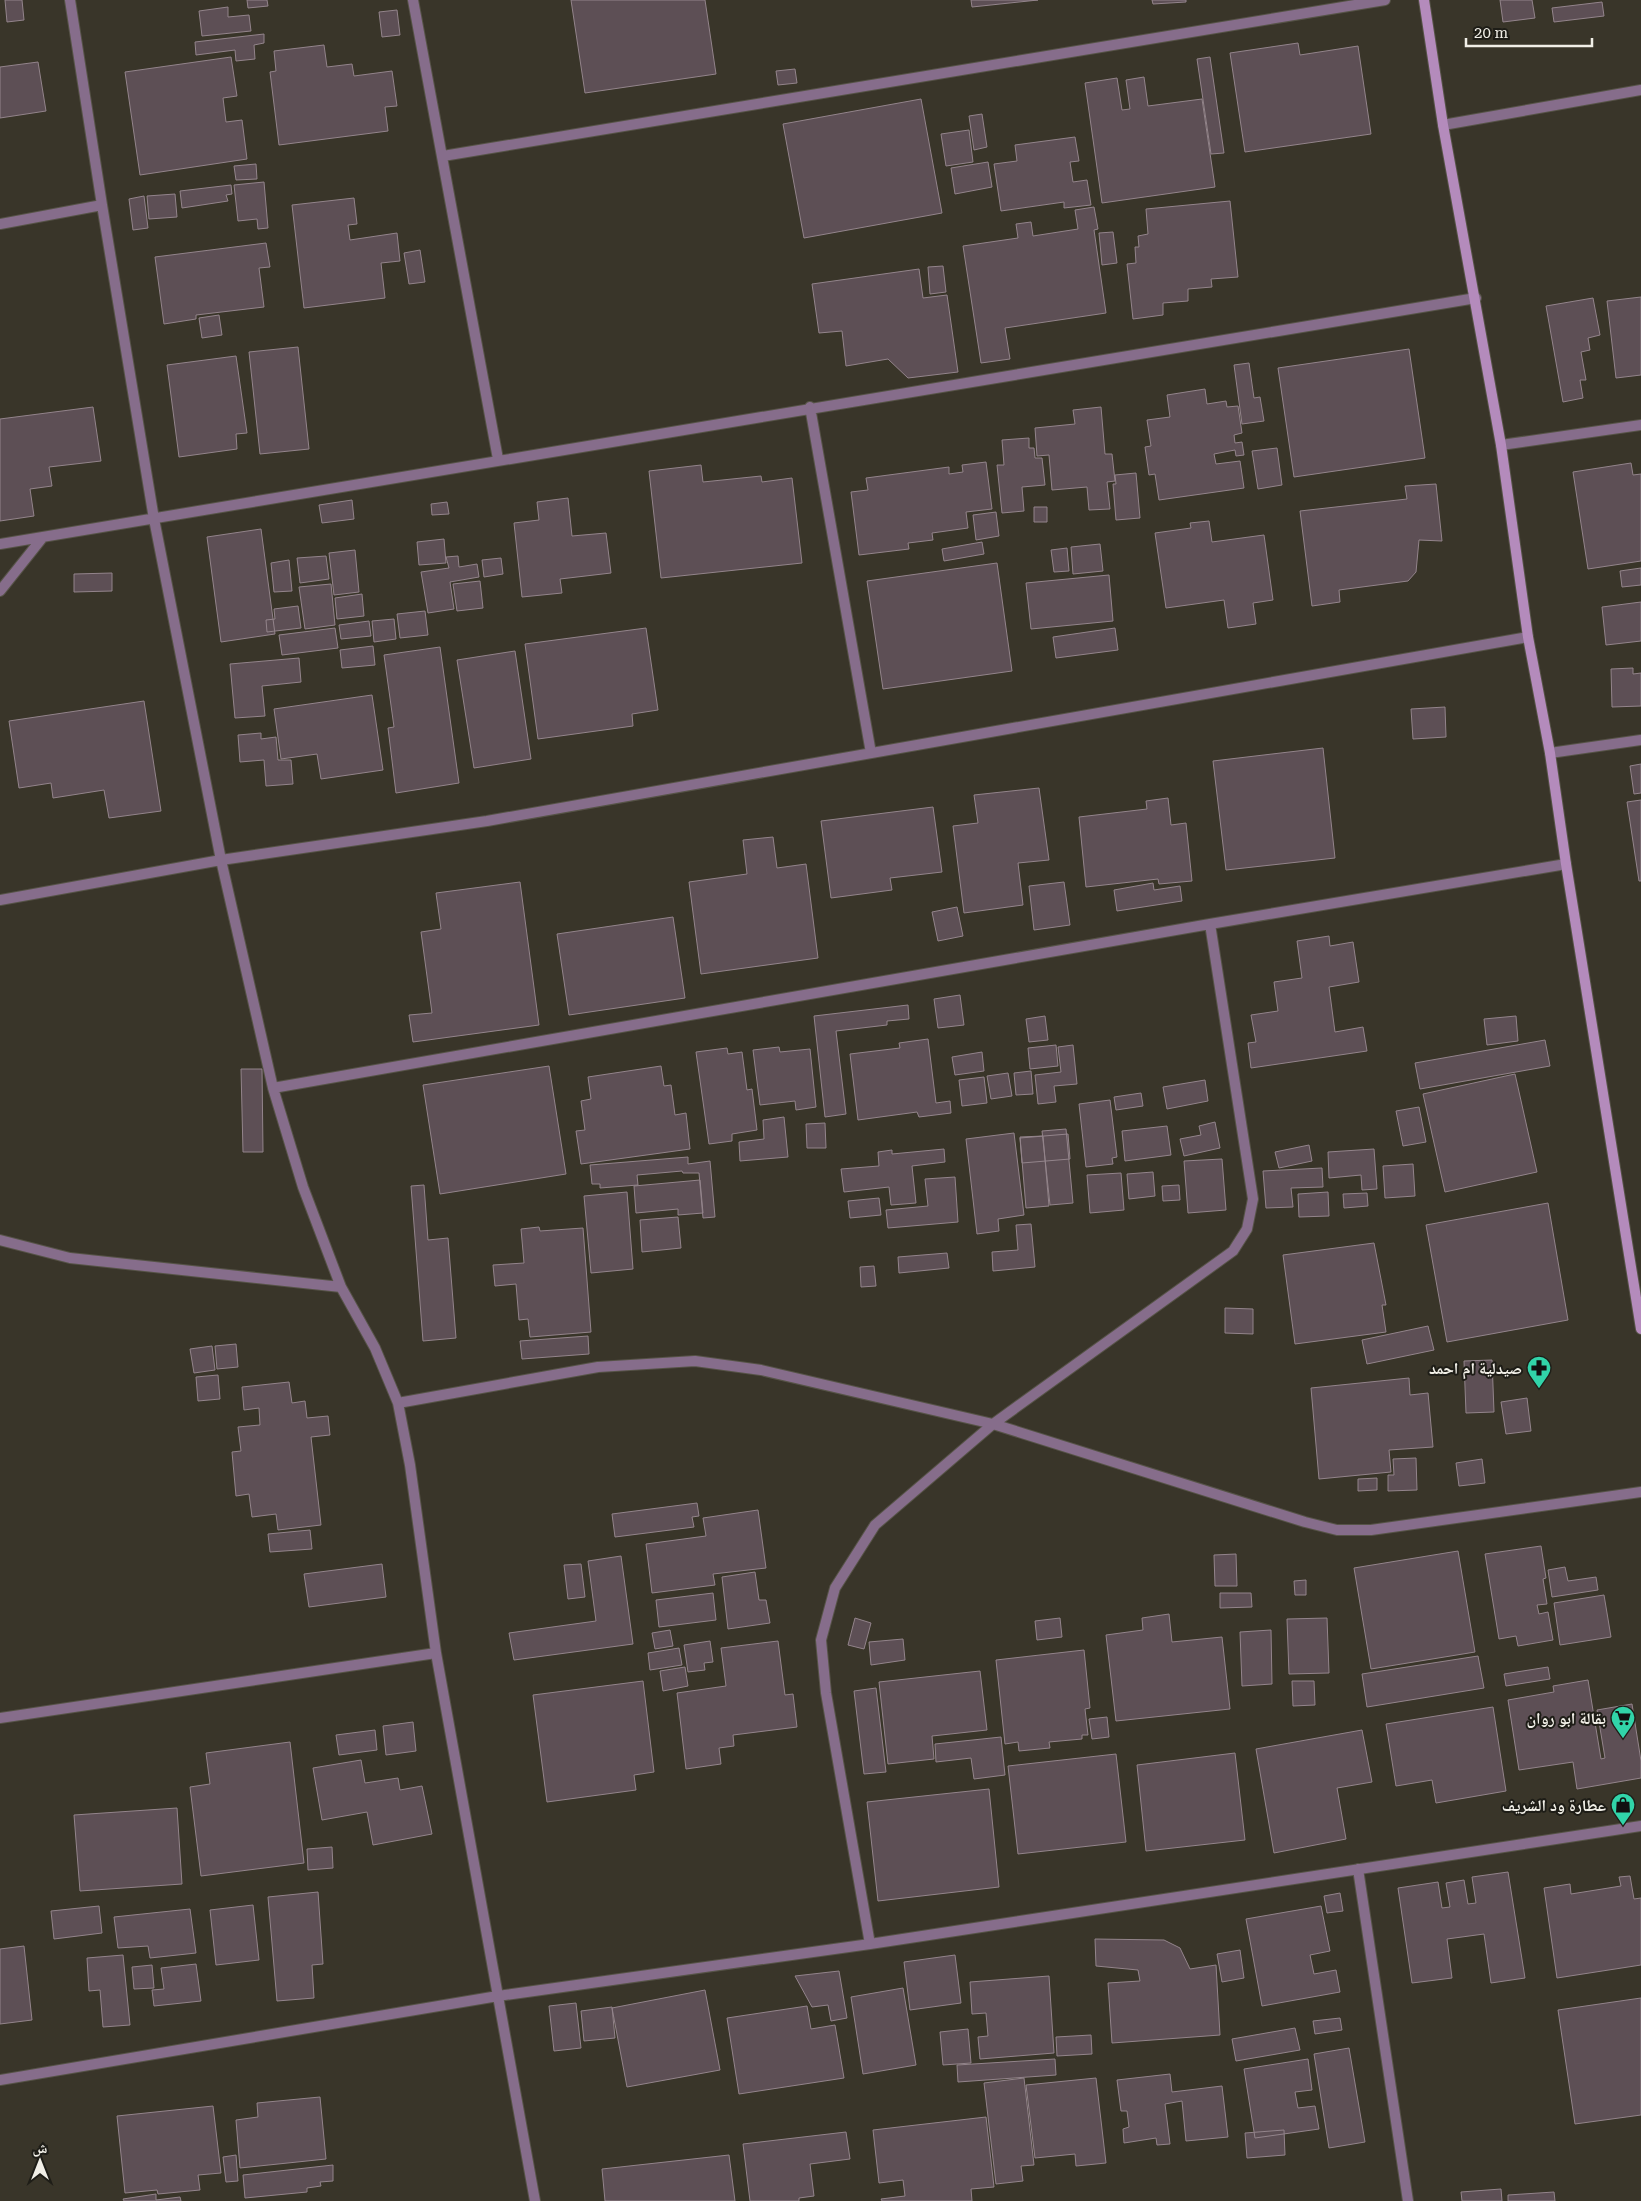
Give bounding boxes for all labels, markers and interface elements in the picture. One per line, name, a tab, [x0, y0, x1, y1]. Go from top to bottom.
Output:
scale bar	[1466, 15, 1592, 47]
text: 20 m	[1474, 24, 1509, 42]
pharmacy icon: صيدلية ام احمد	[1526, 1355, 1552, 1389]
place label: صيدلية ام احمد	[1429, 1359, 1522, 1380]
supermarket icon: بقالة ابو روان	[1610, 1705, 1636, 1739]
place label: بقالة ابو روان	[1526, 1709, 1606, 1728]
shop icon: عطارة ود الشريف	[1610, 1792, 1636, 1826]
place label: عطارة ود الشريف	[1502, 1796, 1606, 1815]
north arrow	[15, 2136, 65, 2186]
text: ش	[33, 2140, 48, 2157]

